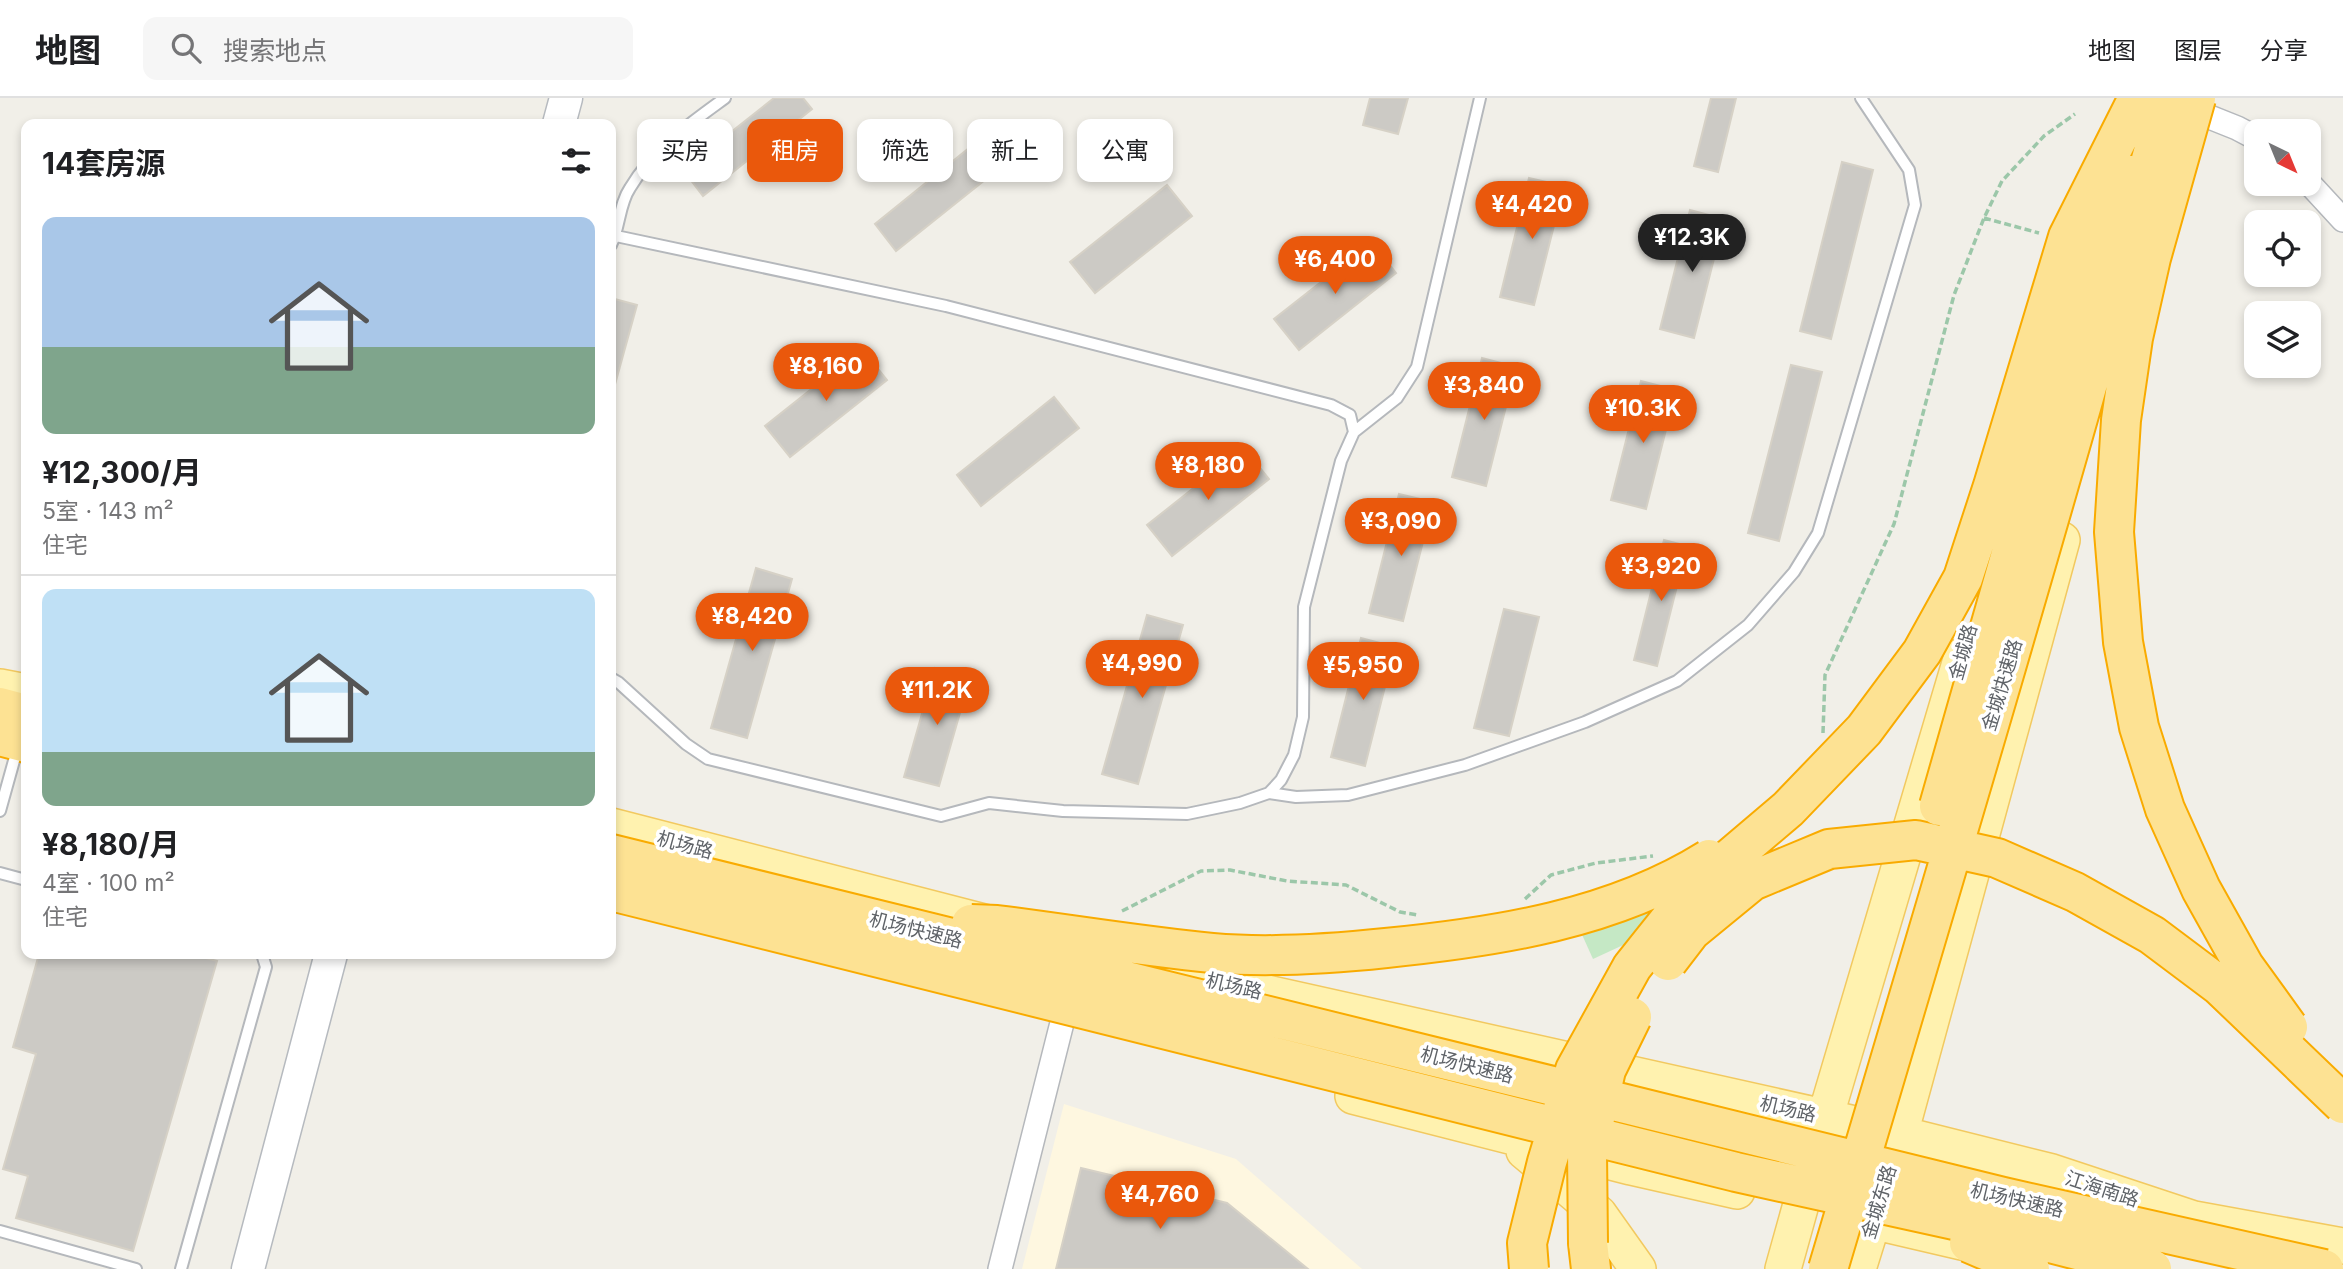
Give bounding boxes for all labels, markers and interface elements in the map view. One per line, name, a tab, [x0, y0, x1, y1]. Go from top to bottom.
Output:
search box	[143, 17, 633, 80]
icon: search	[167, 29, 205, 67]
text: 地图	[35, 30, 101, 70]
text: 搜索地点	[223, 35, 327, 66]
text: 地图	[2088, 36, 2136, 65]
text: 图层	[2174, 36, 2222, 65]
text: 分享	[2260, 36, 2308, 65]
chip: 买房	[637, 119, 733, 182]
chip: 租房	[747, 119, 843, 182]
chip: 筛选	[857, 119, 953, 182]
chip: 新上	[967, 119, 1063, 182]
chip: 公寓	[1077, 119, 1173, 182]
north arrow	[2244, 119, 2320, 196]
map controls	[2244, 119, 2321, 378]
icon: filters	[557, 142, 595, 180]
text: 14套房源	[42, 145, 165, 181]
pin: ¥4,420	[1475, 181, 1589, 241]
text: ¥4,420	[1491, 190, 1573, 218]
button: locate	[2244, 210, 2321, 287]
pin: ¥12.3K	[1635, 214, 1749, 274]
text: ¥12.3K	[1654, 223, 1730, 251]
pin: ¥6,400	[1278, 236, 1392, 296]
text: ¥6,400	[1294, 245, 1376, 273]
icon: home	[256, 263, 382, 389]
button: layers	[2244, 301, 2321, 378]
pin: ¥8,160	[769, 344, 883, 403]
text: ¥8,160	[789, 352, 863, 380]
pin: ¥3,840	[1427, 362, 1541, 422]
text: ¥3,840	[1444, 371, 1524, 399]
pin: ¥10.3K	[1586, 386, 1700, 445]
text: ¥10.3K	[1605, 394, 1681, 422]
pin: ¥8,180	[1151, 442, 1265, 502]
text: ¥8,180	[1171, 451, 1245, 479]
text: ¥12,300/月	[42, 454, 202, 490]
text: 5室 · 143 m²	[42, 497, 174, 525]
pin: ¥3,090	[1344, 498, 1458, 558]
text: ¥3,090	[1361, 507, 1441, 535]
text: 住宅	[42, 531, 88, 559]
pin: ¥3,920	[1604, 544, 1718, 603]
text: ¥3,920	[1621, 552, 1701, 580]
pin: ¥8,420	[695, 594, 809, 653]
text: ¥8,420	[712, 602, 792, 630]
street label: 金城路	[1944, 621, 1982, 683]
icon: home	[256, 635, 382, 761]
street label: 金城快速路	[1977, 636, 2027, 734]
pin: ¥4,990	[1085, 640, 1199, 700]
pin: ¥5,950	[1306, 642, 1420, 702]
text: ¥4,990	[1102, 649, 1182, 677]
text: ¥5,950	[1323, 651, 1403, 679]
pin: ¥11.2K	[880, 668, 994, 727]
text: ¥11.2K	[901, 676, 973, 704]
text: ¥8,180/月	[42, 826, 180, 862]
street label: 机场路	[654, 827, 716, 863]
text: 4室 · 100 m²	[42, 869, 175, 897]
text: 住宅	[42, 903, 88, 931]
street label: 机场快速路	[867, 907, 965, 953]
street label: 机场路	[1204, 968, 1264, 1004]
street label: 机场快速路	[1418, 1042, 1516, 1088]
street label: 机场路	[1758, 1091, 1818, 1127]
street label: 金城东路	[1857, 1162, 1901, 1242]
street label: 江海南路	[2062, 1166, 2142, 1212]
pin: ¥4,760	[1103, 1172, 1217, 1231]
street label: 机场快速路	[1968, 1178, 2066, 1222]
text: ¥4,760	[1121, 1180, 1199, 1208]

